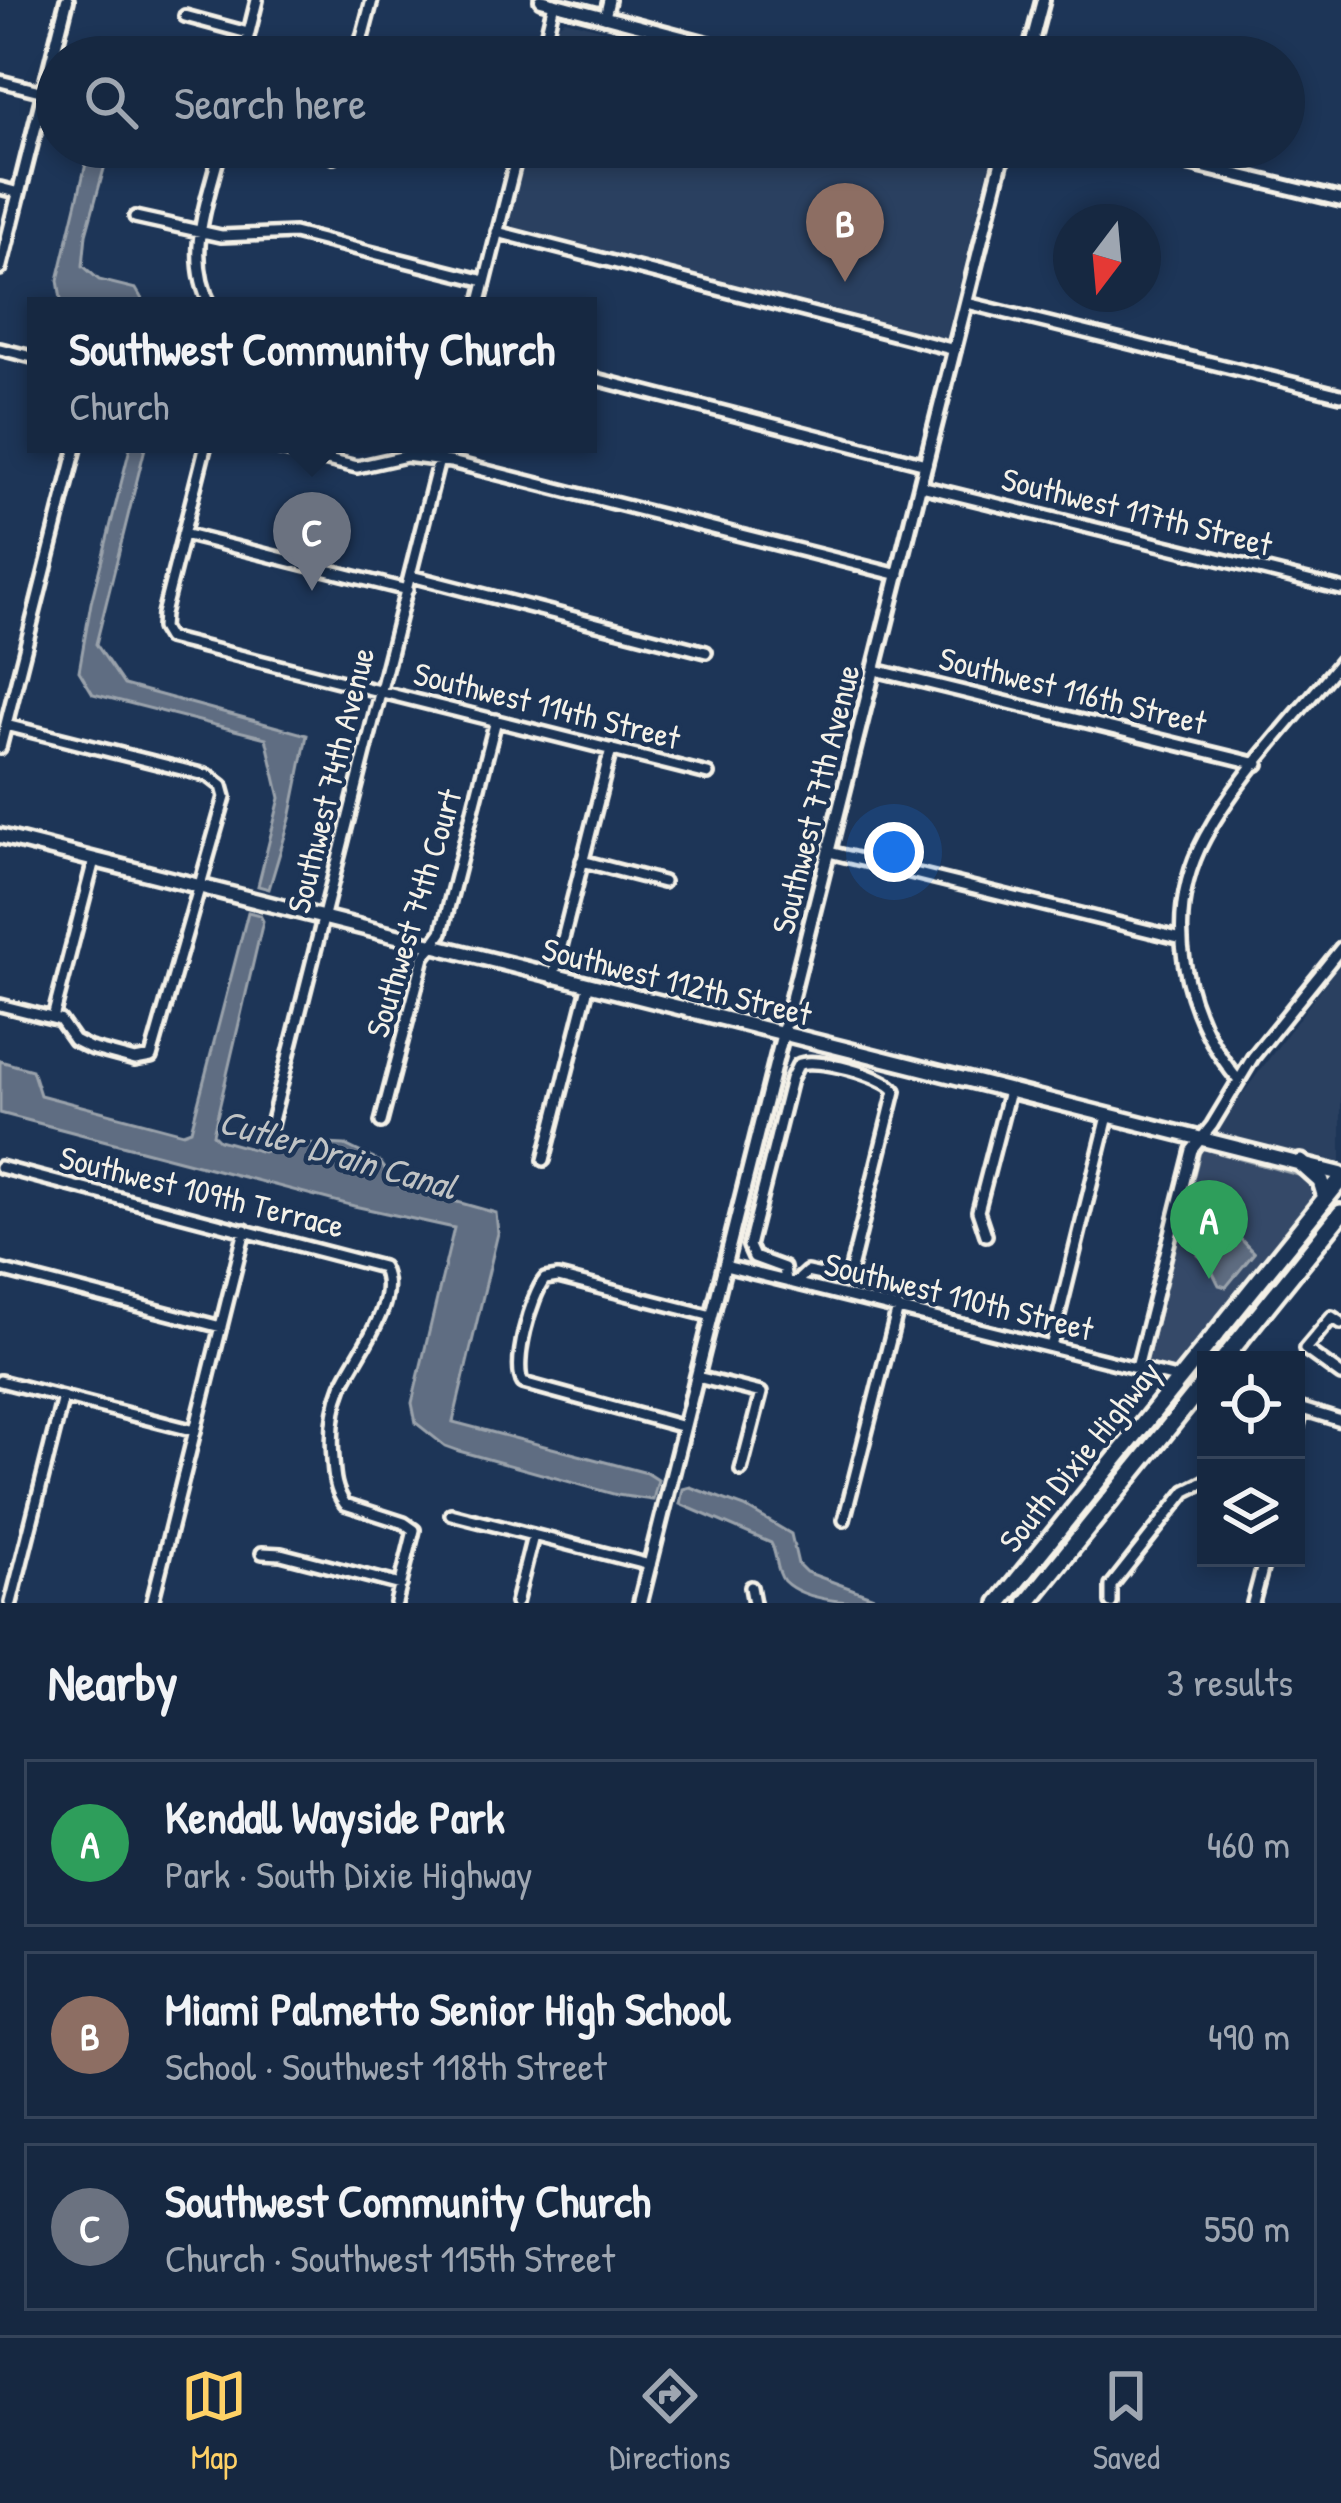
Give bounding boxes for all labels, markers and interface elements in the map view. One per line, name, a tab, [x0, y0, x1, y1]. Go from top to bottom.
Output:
search box	[36, 36, 1305, 168]
icon: search	[78, 69, 144, 135]
text: Search here	[174, 72, 366, 133]
pin: B	[806, 183, 884, 282]
north arrow	[1053, 204, 1161, 312]
popup	[27, 297, 597, 453]
text: Southwest Community Church	[69, 318, 555, 379]
text: Church	[69, 379, 169, 432]
street label: Southwest 117th Street	[997, 456, 1277, 566]
pin: C	[273, 492, 351, 591]
street label: Southwest 116th Street	[935, 636, 1212, 745]
street label: Southwest 74th Avenue	[276, 643, 384, 917]
street label: Southwest 114th Street	[409, 651, 685, 760]
street label: Southwest 77th Avenue	[760, 660, 870, 938]
street label: Southwest 74th Court	[354, 783, 472, 1042]
your location	[864, 822, 924, 882]
street label: Southwest 112th Street	[538, 926, 817, 1036]
water label: Cutler Drain Canal	[214, 1096, 463, 1211]
street label: Southwest 109th Terrace	[55, 1134, 349, 1248]
pin: A	[1170, 1180, 1248, 1279]
street label: Southwest 110th Street	[820, 1241, 1099, 1351]
street label: South Dixie Highway	[988, 1351, 1171, 1561]
map controls	[1197, 1351, 1305, 1567]
button: locate	[1197, 1351, 1305, 1459]
button: layers	[1197, 1459, 1305, 1567]
text: Nearby	[48, 1647, 178, 1716]
text: 3 results	[1167, 1655, 1293, 1708]
text: Kendall Wayside Park	[165, 1786, 505, 1847]
text: A	[80, 1817, 100, 1870]
text: 460 m	[1207, 1817, 1290, 1870]
text: Park · South Dixie Highway	[165, 1847, 533, 1900]
text: Miami Palmetto Senior High School	[165, 1978, 730, 2039]
text: B	[80, 2009, 100, 2062]
text: 490 m	[1208, 2009, 1290, 2062]
text: School · Southwest 118th Street	[165, 2039, 607, 2092]
text: Southwest Community Church	[165, 2170, 651, 2231]
text: C	[79, 2201, 101, 2254]
text: 550 m	[1204, 2201, 1290, 2254]
text: Church · Southwest 115th Street	[165, 2231, 615, 2284]
tab: Map	[181, 2363, 247, 2479]
tab: Directions	[609, 2363, 731, 2479]
tab: Saved	[1093, 2363, 1160, 2479]

